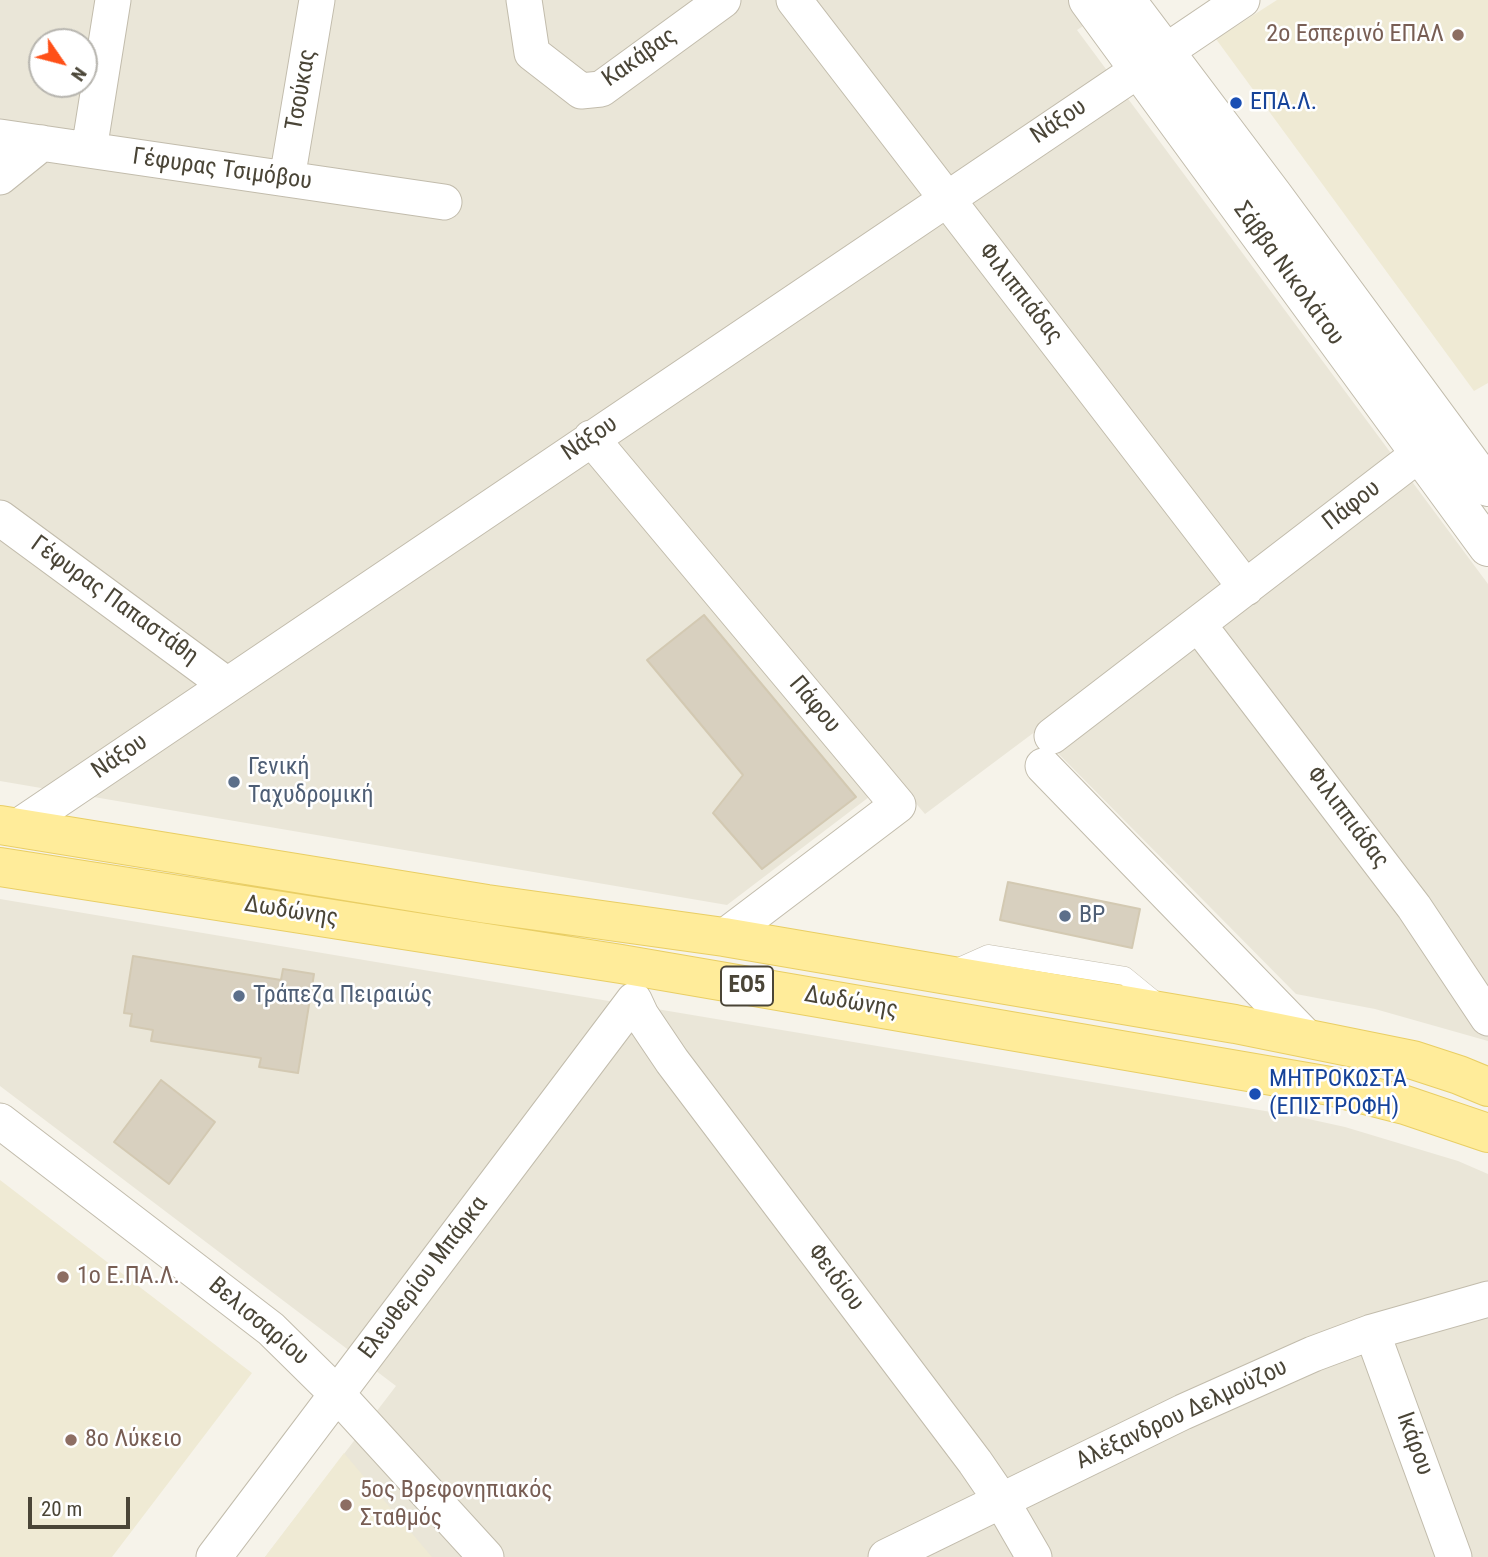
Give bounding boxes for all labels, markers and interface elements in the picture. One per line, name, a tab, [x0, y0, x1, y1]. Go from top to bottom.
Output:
place label: 2ο Εσπερινό ΕΠΑΛ	[1266, 21, 1444, 49]
street label: Κακάβας	[597, 22, 683, 94]
marker: 2ο Εσπερινό ΕΠΑΛ	[1450, 27, 1466, 43]
north arrow	[28, 28, 98, 98]
street label: Τσούκας	[281, 47, 323, 133]
text: N	[66, 63, 92, 86]
place label: ΕΠΑ.Λ.	[1250, 89, 1317, 117]
street label: Νάξου	[1026, 93, 1092, 151]
marker: ΕΠΑ.Λ.	[1228, 95, 1244, 111]
street label: Γέφυρας Τσιμόβου	[131, 143, 313, 197]
street label: Σάββα Νικολάτου	[1226, 197, 1350, 351]
street label: Φιλιππιάδας	[972, 238, 1068, 350]
street label: Νάξου	[557, 410, 623, 468]
street label: Πάφου	[1317, 475, 1387, 537]
street label: Γέφυρας Παπαστάθη	[25, 531, 203, 671]
street label: Πάφου	[782, 671, 846, 739]
street label: Νάξου	[87, 728, 153, 786]
place label: Γενική Ταχυδρομική	[248, 754, 373, 810]
street label: Φιλιππιάδας	[1299, 761, 1395, 875]
marker: Γενική Ταχυδρομική	[226, 774, 242, 790]
street label: Δωδώνης	[242, 890, 340, 934]
place label: BP	[1079, 902, 1105, 930]
marker: BP	[1057, 908, 1073, 924]
road number: ΕΟ5	[721, 967, 773, 1006]
street label: Δωδώνης	[802, 981, 900, 1025]
place label: Τράπεζα Πειραιώς	[253, 982, 432, 1010]
marker: Τράπεζα Πειραιώς	[231, 988, 247, 1004]
place label: ΜΗΤΡΟΚΩΣΤΑ (ΕΠΙΣΤΡΟΦΗ)	[1269, 1066, 1407, 1122]
marker: ΜΗΤΡΟΚΩΣΤΑ (ΕΠΙΣΤΡΟΦΗ)	[1247, 1086, 1263, 1102]
street label: Ελευθερίου Μπάρκα	[353, 1191, 495, 1365]
street label: Φειδίου	[801, 1239, 869, 1317]
place label: 1ο Ε.ΠΑ.Λ.	[77, 1263, 180, 1291]
marker: 1ο Ε.ΠΑ.Λ.	[55, 1269, 71, 1285]
street label: Βελισσαρίου	[202, 1272, 314, 1372]
street label: Αλέξανδρου Δελμούζου	[1072, 1353, 1292, 1477]
street label: Ικάρου	[1389, 1408, 1439, 1480]
place label: 8ο Λύκειο	[85, 1426, 182, 1454]
marker: 8ο Λύκειο	[63, 1432, 79, 1448]
place label: 5ος Βρεφονηπιακός Σταθμός	[360, 1477, 553, 1533]
scale bar	[32, 1484, 133, 1528]
text: 20 m	[41, 1497, 82, 1521]
marker: 5ος Βρεφονηπιακός Σταθμός	[338, 1497, 354, 1513]

